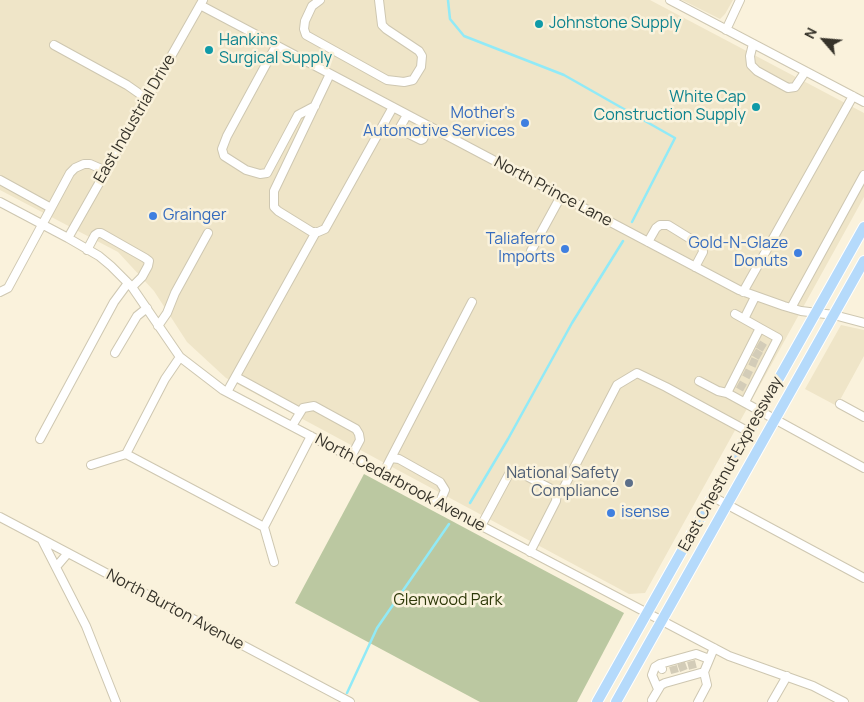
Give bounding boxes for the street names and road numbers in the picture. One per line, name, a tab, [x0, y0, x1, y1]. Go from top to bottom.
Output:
street label: East Industrial Drive	[90, 51, 180, 187]
street label: North Prince Lane	[491, 153, 615, 231]
street label: East Chestnut Expressway	[675, 373, 787, 555]
street label: North Cedarbrook Avenue	[312, 430, 488, 536]
street label: North Burton Avenue	[103, 566, 247, 654]

